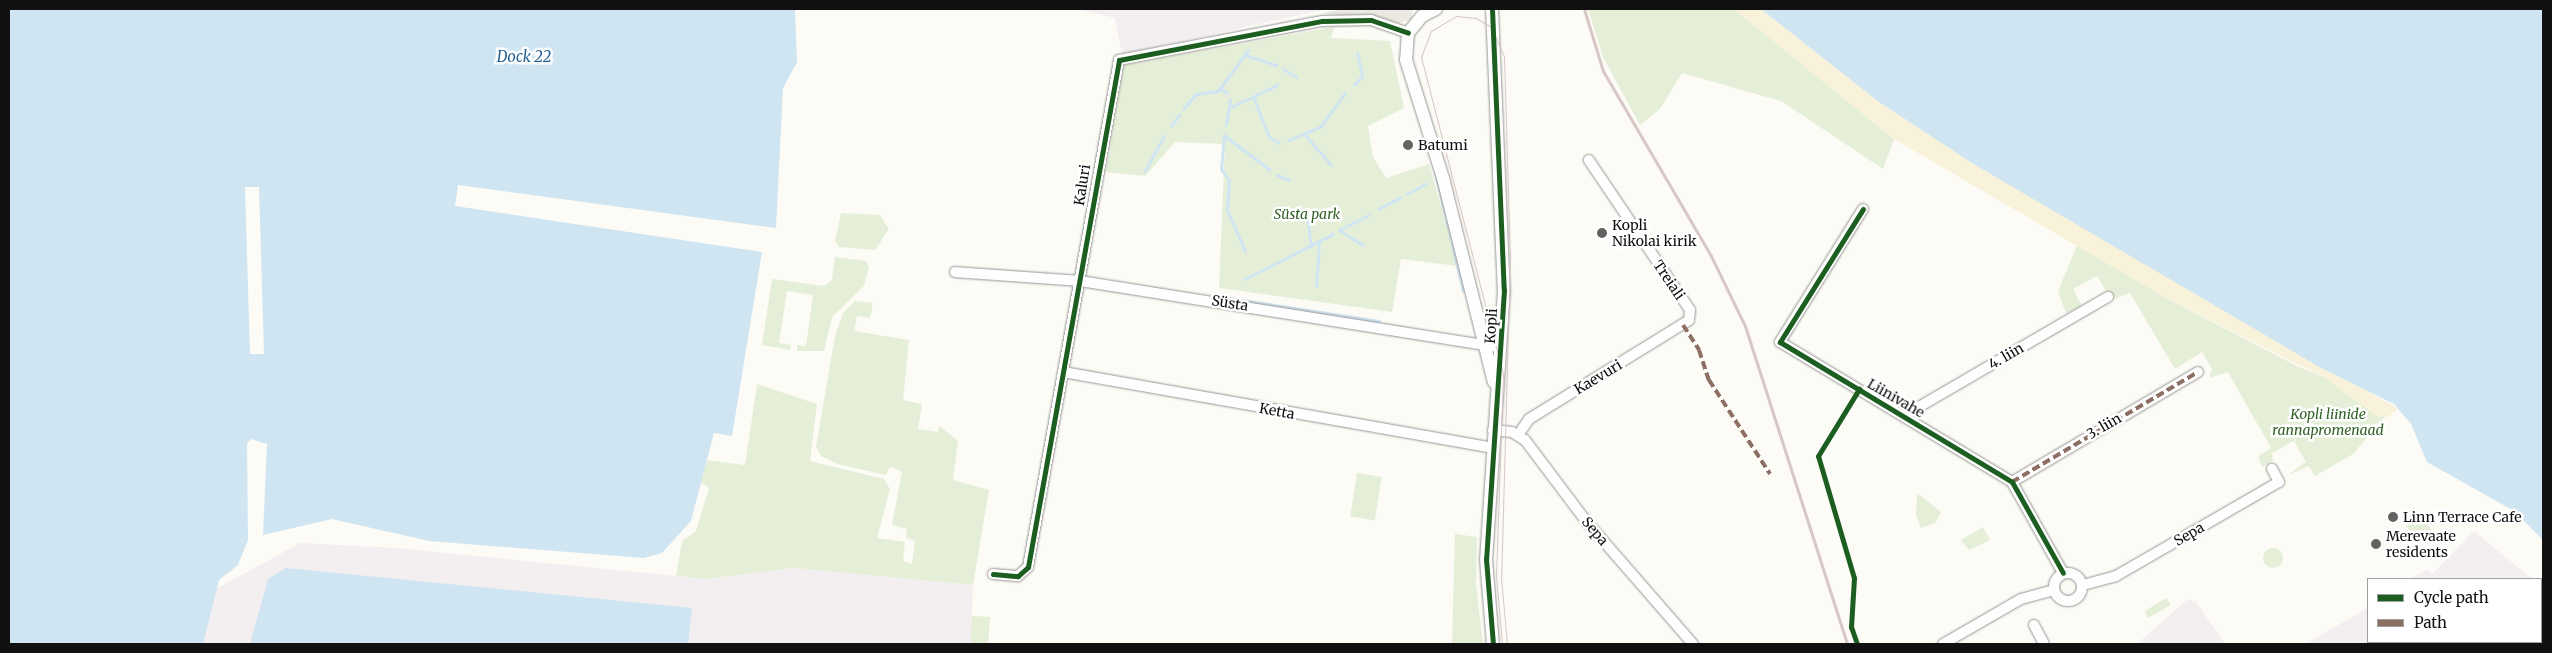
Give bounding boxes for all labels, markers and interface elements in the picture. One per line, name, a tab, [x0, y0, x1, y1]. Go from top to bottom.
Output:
water label: Dock 22	[497, 48, 551, 66]
place label: Batumi	[1418, 137, 1468, 153]
marker: Batumi	[1402, 139, 1414, 151]
street label: Kaluri	[1070, 163, 1094, 207]
park label: Süsta park	[1274, 206, 1340, 222]
place label: Kopli Nikolai kirik	[1612, 217, 1697, 250]
marker: Kopli Nikolai kirik	[1596, 227, 1608, 239]
street label: Treiali	[1650, 257, 1688, 303]
street label: Süsta	[1210, 292, 1250, 314]
street label: Kopli	[1481, 308, 1501, 344]
street label: 4. liin	[1985, 339, 2027, 373]
street label: Kaevuri	[1571, 356, 1625, 398]
street label: Liinivahe	[1864, 375, 1928, 421]
street label: Ketta	[1258, 400, 1296, 422]
park label: Kopli liinide rannapromenaad	[2272, 406, 2384, 438]
street label: 3. liin	[2084, 409, 2124, 443]
place label: Linn Terrace Cafe	[2403, 509, 2521, 525]
marker: Linn Terrace Cafe	[2387, 511, 2399, 523]
street label: Sepa	[1578, 513, 1612, 549]
street label: Sepa	[2171, 519, 2207, 549]
place label: Merevaate residents	[2386, 528, 2456, 560]
marker: Merevaate residents	[2370, 538, 2382, 550]
legend	[2367, 578, 2542, 643]
text: Cycle path	[2414, 588, 2489, 607]
text: Path	[2414, 613, 2447, 632]

